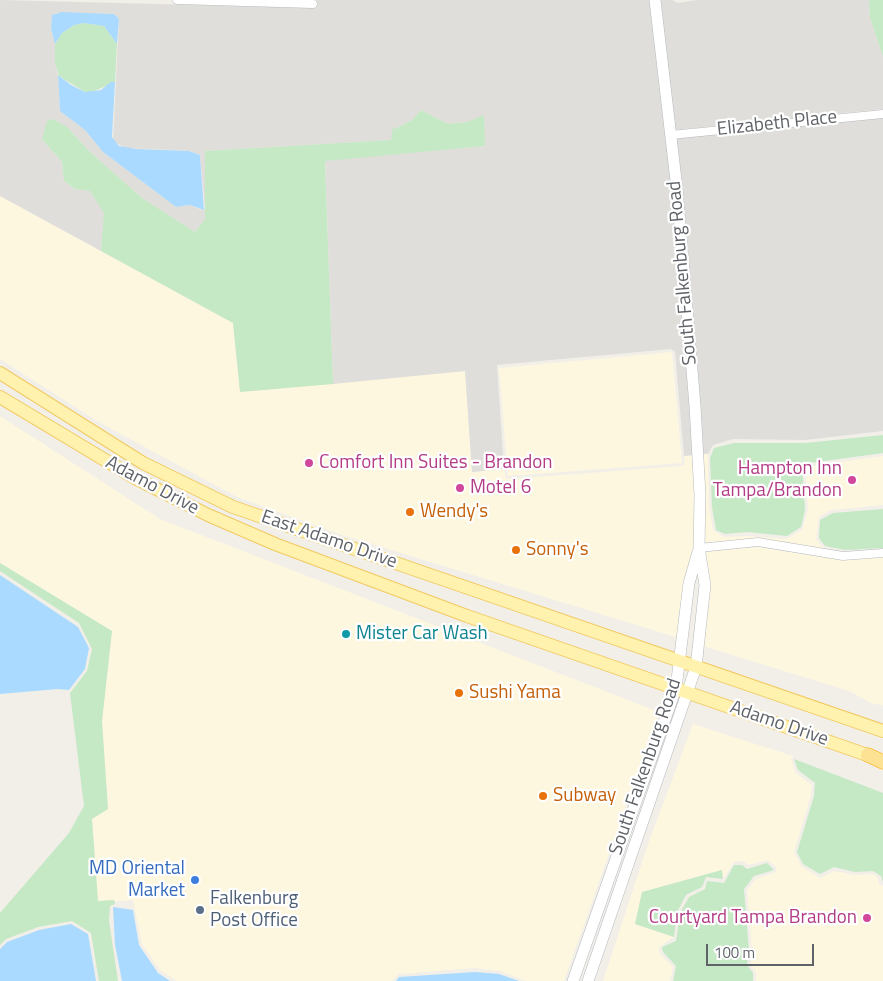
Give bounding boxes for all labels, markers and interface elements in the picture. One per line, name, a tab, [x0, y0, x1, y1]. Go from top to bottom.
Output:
street label: Elizabeth Place	[716, 106, 838, 142]
street label: South Falkenburg Road	[664, 180, 702, 366]
street label: Adamo Drive	[101, 452, 203, 520]
place label: Comfort Inn Suites - Brandon	[319, 452, 553, 474]
marker: Comfort Inn Suites - Brandon	[303, 457, 315, 469]
place label: Hampton Inn Tampa/Brandon	[713, 458, 842, 502]
marker: Hampton Inn Tampa/Brandon	[846, 474, 858, 486]
place label: Motel 6	[470, 477, 531, 499]
marker: Motel 6	[454, 482, 466, 494]
place label: Wendy's	[420, 501, 488, 523]
street label: East Adamo Drive	[258, 506, 400, 574]
marker: Wendy's	[404, 506, 416, 518]
place label: Sonny's	[526, 539, 588, 561]
marker: Sonny's	[510, 544, 522, 556]
place label: Mister Car Wash	[356, 623, 488, 645]
marker: Mister Car Wash	[340, 628, 352, 640]
street label: South Falkenburg Road	[605, 676, 687, 858]
place label: Sushi Yama	[469, 682, 561, 704]
marker: Sushi Yama	[453, 687, 465, 699]
street label: Adamo Drive	[727, 697, 831, 751]
place label: Subway	[553, 785, 616, 807]
marker: Subway	[537, 790, 549, 802]
place label: MD Oriental Market	[89, 858, 185, 902]
marker: MD Oriental Market	[189, 874, 201, 886]
place label: Falkenburg Post Office	[210, 888, 298, 932]
marker: Falkenburg Post Office	[194, 904, 206, 916]
place label: Courtyard Tampa Brandon	[649, 907, 857, 929]
marker: Courtyard Tampa Brandon	[861, 912, 873, 924]
scale bar	[708, 934, 816, 966]
text: 100 m	[714, 941, 755, 964]

